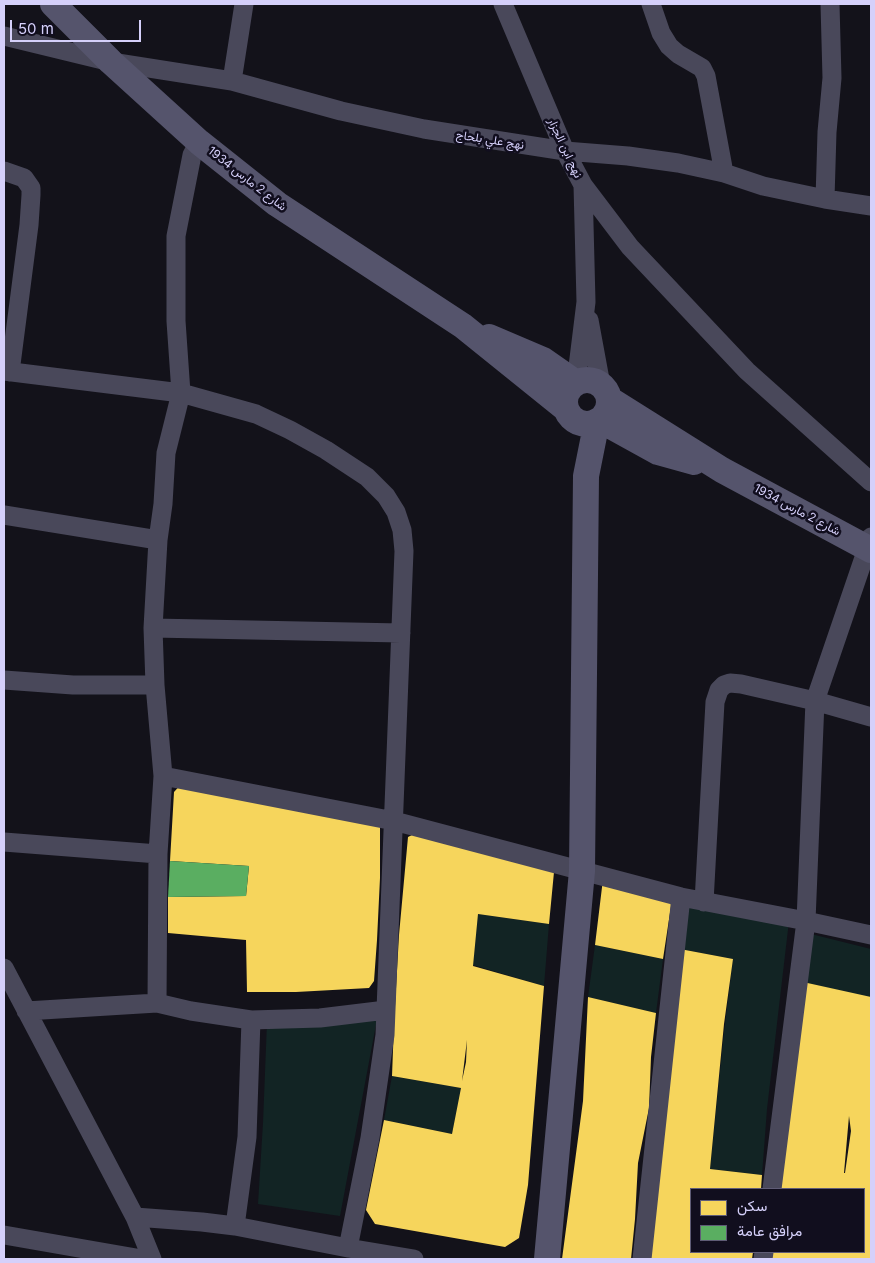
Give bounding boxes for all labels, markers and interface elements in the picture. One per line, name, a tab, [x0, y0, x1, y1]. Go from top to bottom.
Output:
scale bar	[12, 10, 144, 42]
text: 50 m	[18, 19, 54, 38]
street label: نهج ابن الجزار	[545, 116, 585, 180]
street label: نهج علي بلحاج	[455, 127, 525, 153]
street label: شارع 2 مارس 1934	[205, 144, 289, 214]
street label: شارع 2 مارس 1934	[751, 481, 843, 539]
legend	[690, 1188, 865, 1253]
text: سكن	[737, 1196, 767, 1215]
text: مرافق عامة	[737, 1221, 802, 1240]

